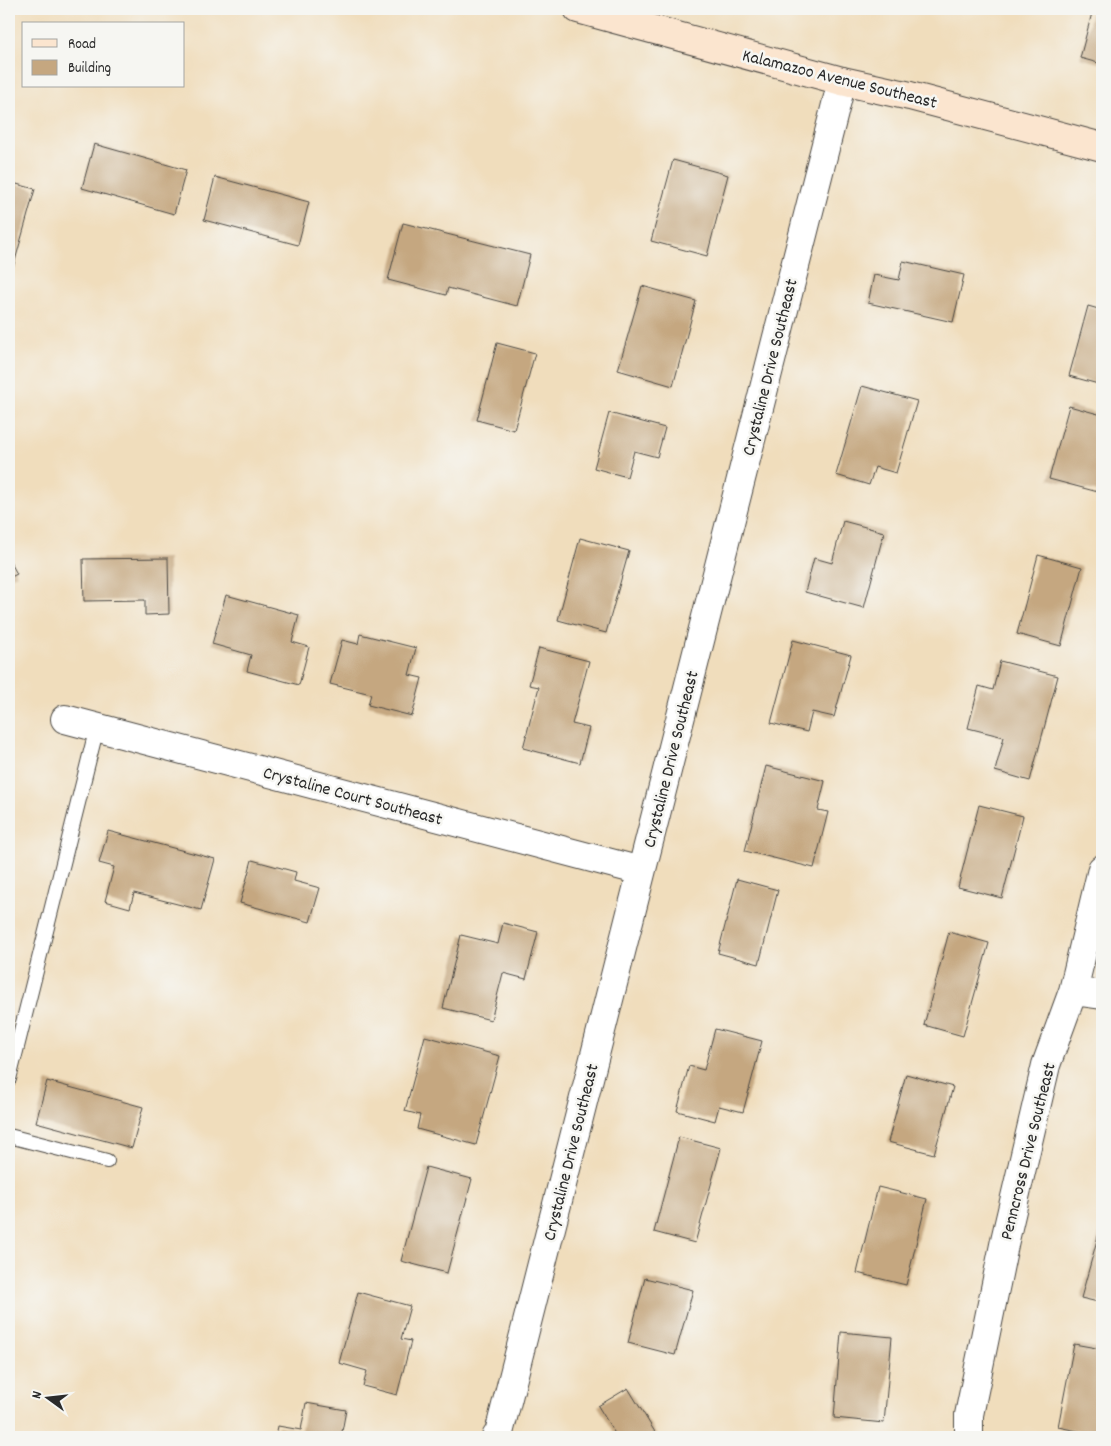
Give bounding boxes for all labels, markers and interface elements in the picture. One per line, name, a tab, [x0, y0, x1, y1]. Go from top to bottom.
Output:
legend	[22, 22, 185, 88]
text: Road	[68, 34, 96, 56]
street label: Kalamazoo Avenue Southeast	[739, 44, 940, 117]
text: Building	[68, 58, 111, 80]
street label: Crystaline Drive Southeast	[737, 276, 806, 459]
street label: Crystaline Drive Southeast	[638, 668, 707, 851]
street label: Crystaline Court Southeast	[260, 761, 445, 833]
street label: Penncross Drive Southeast	[995, 1060, 1064, 1243]
street label: Crystaline Drive Southeast	[538, 1061, 607, 1244]
north arrow	[22, 1374, 72, 1424]
text: N	[27, 1389, 48, 1401]

